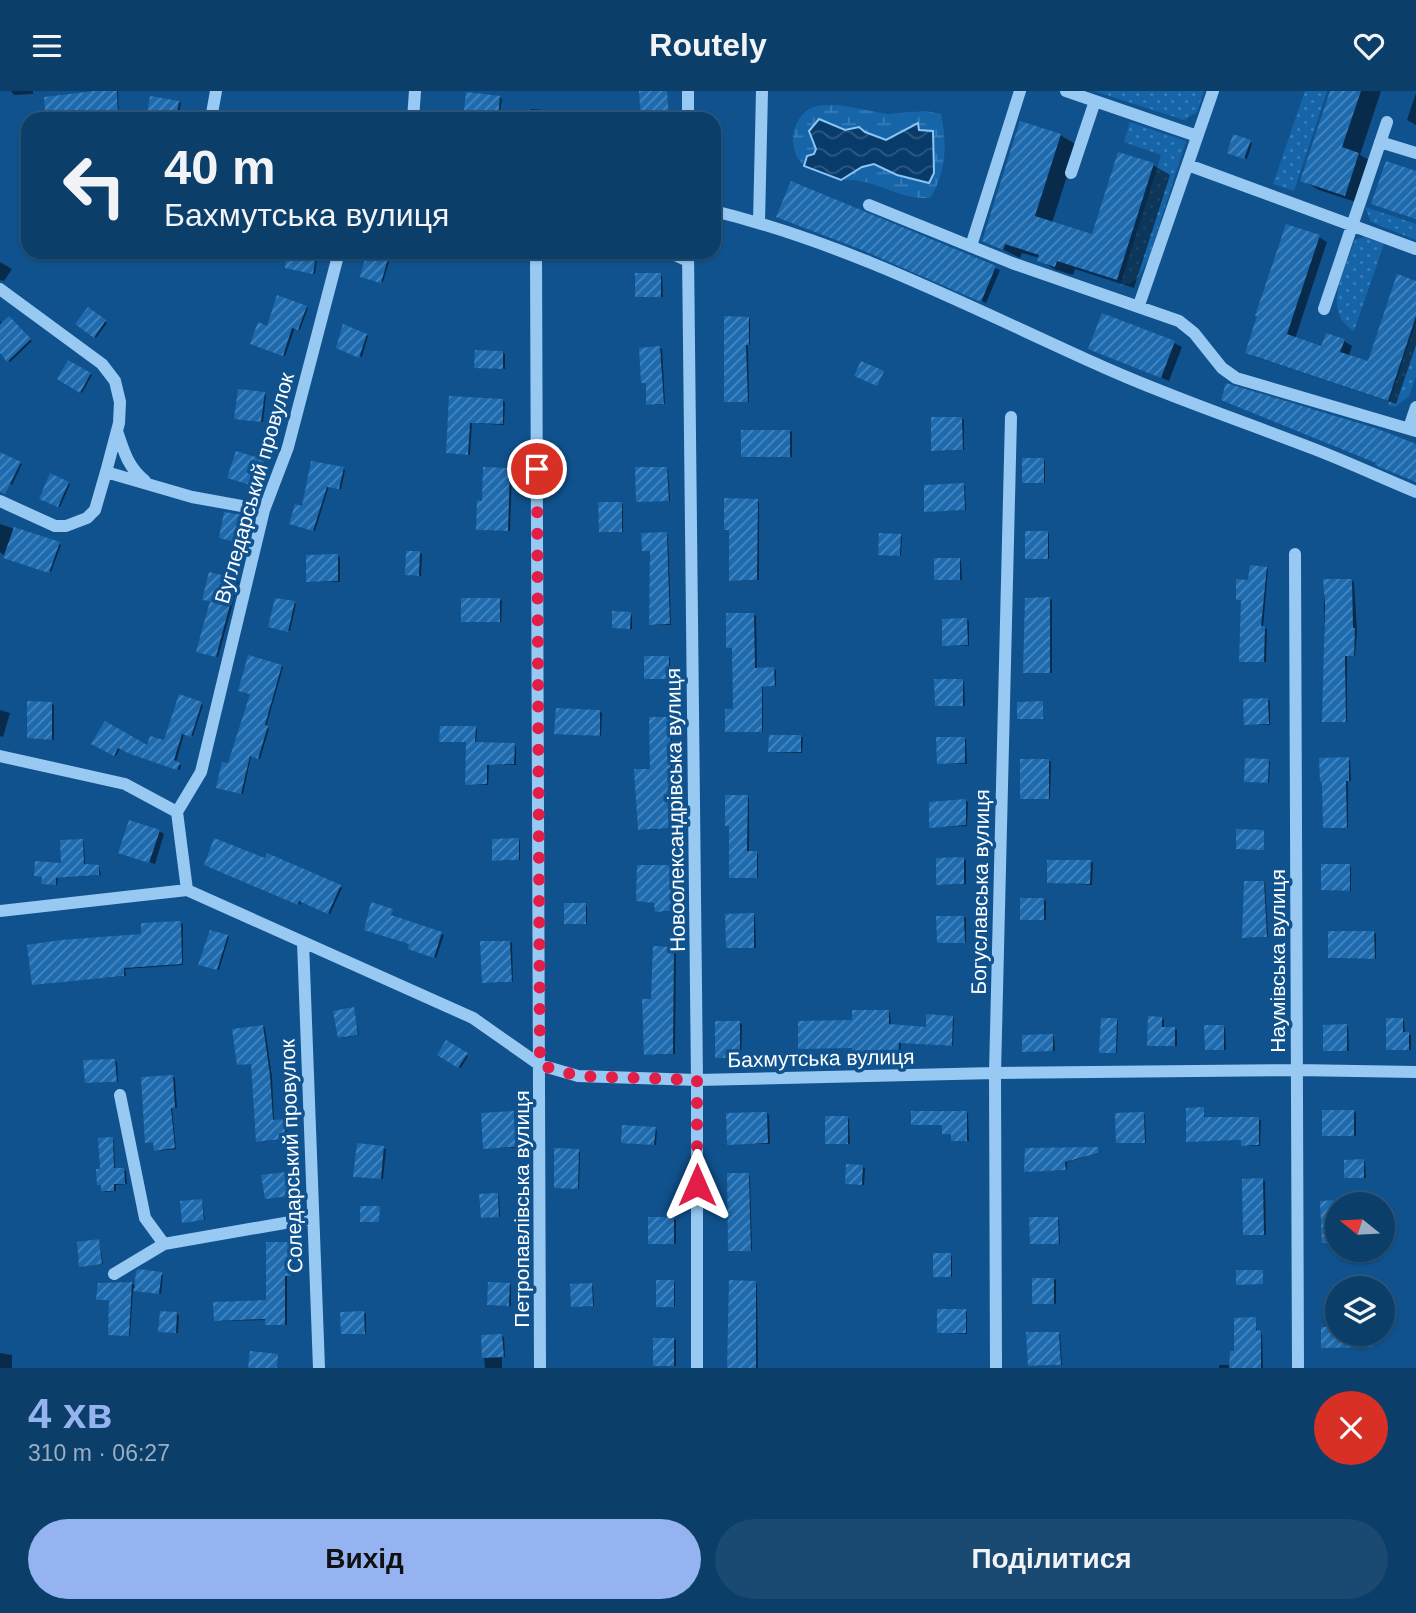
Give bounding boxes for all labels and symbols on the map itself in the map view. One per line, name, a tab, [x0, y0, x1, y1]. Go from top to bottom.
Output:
street label: Вугледарський провулок	[210, 369, 298, 606]
pin	[507, 439, 567, 499]
street label: Новоолександрівська вулиця	[661, 668, 689, 952]
street label: Богуславська вулиця	[967, 789, 993, 995]
street label: Наумівська вулиця	[1266, 869, 1289, 1053]
street label: Соледарський провулок	[275, 1038, 307, 1273]
street label: Бахмутська вулиця	[727, 1045, 915, 1071]
street label: Петропавлівська вулиця	[510, 1090, 533, 1328]
position arrow	[660, 1148, 734, 1222]
north arrow	[1325, 1192, 1395, 1262]

